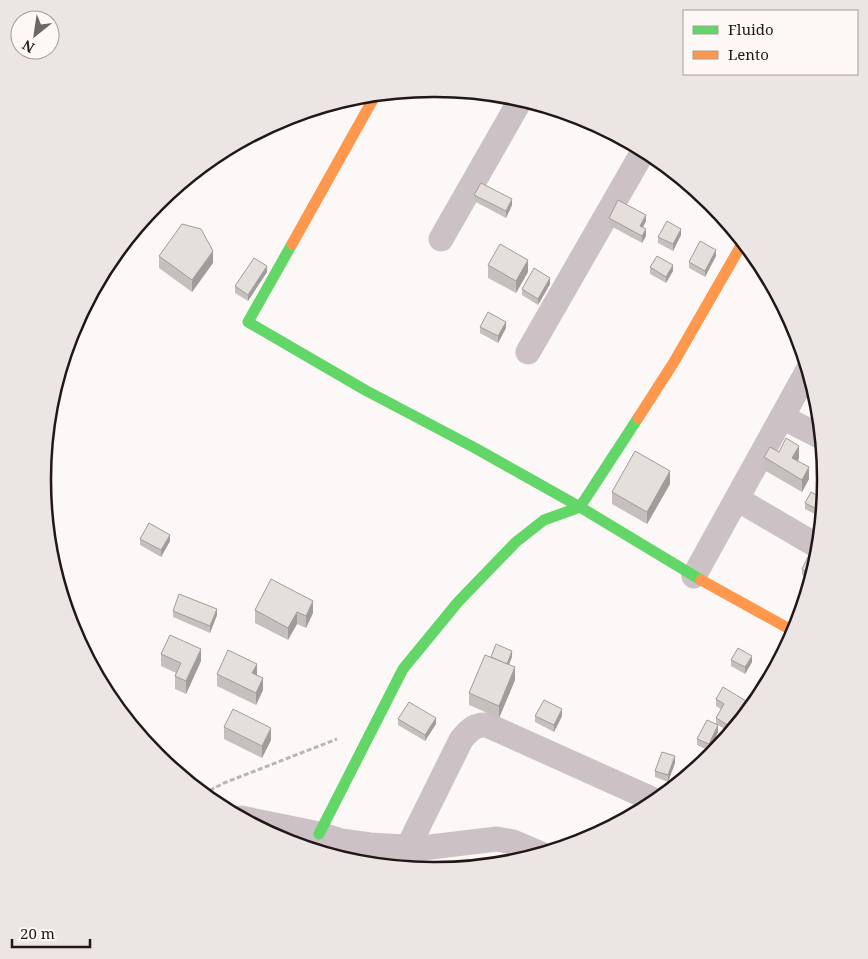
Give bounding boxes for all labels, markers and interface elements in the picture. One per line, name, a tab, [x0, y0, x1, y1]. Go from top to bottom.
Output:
north arrow	[10, 10, 60, 60]
legend	[683, 10, 858, 75]
text: Fluido	[728, 19, 774, 39]
text: N	[19, 36, 38, 58]
text: Lento	[728, 44, 769, 64]
scale bar	[12, 916, 90, 948]
text: 20 m	[20, 923, 55, 943]

